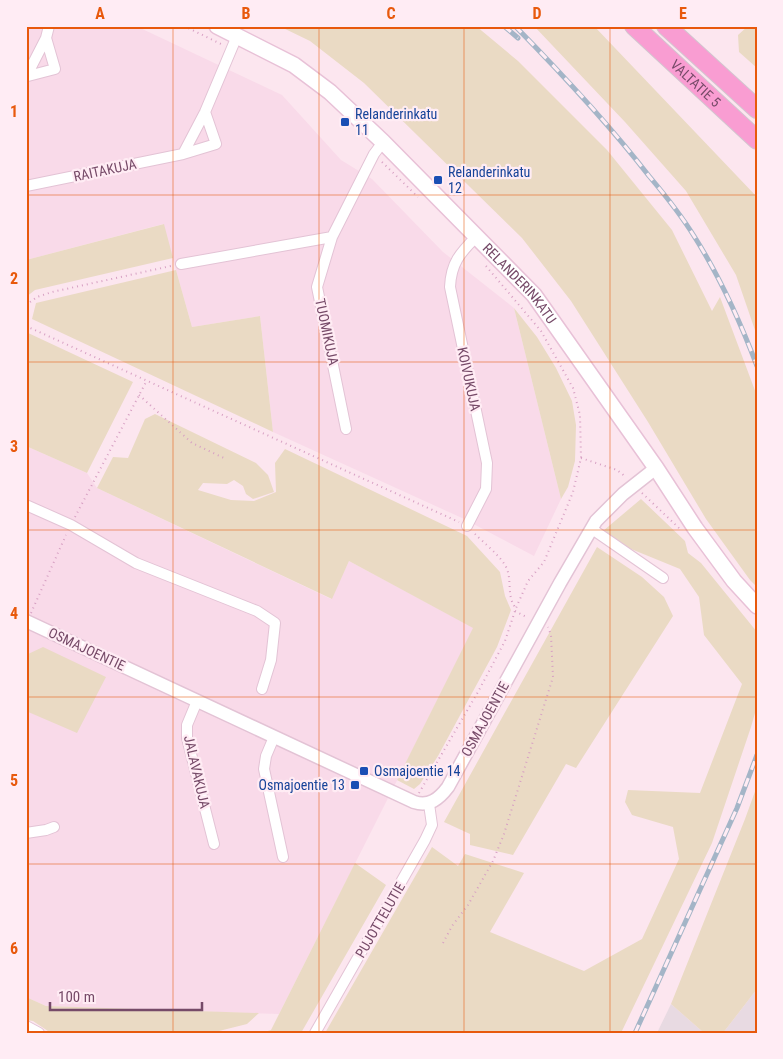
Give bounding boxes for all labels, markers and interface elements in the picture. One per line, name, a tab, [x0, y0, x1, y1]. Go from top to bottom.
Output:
text: A	[95, 4, 105, 23]
text: B	[242, 4, 251, 23]
text: C	[386, 4, 396, 23]
text: D	[532, 4, 542, 23]
text: E	[679, 4, 687, 23]
street label: VALTATIE 5	[667, 56, 724, 110]
text: 1	[10, 102, 18, 121]
place label: Relanderinkatu 11	[355, 106, 437, 138]
marker: Relanderinkatu 11	[339, 116, 351, 128]
street label: RAITAKUJA	[72, 156, 138, 184]
place label: Relanderinkatu 12	[448, 164, 530, 196]
marker: Relanderinkatu 12	[432, 174, 444, 186]
street label: RELANDERINKATU	[480, 240, 560, 327]
text: 2	[10, 269, 18, 288]
street label: TUOMIKUJA	[312, 297, 342, 367]
street label: KOIVUKUJA	[454, 345, 484, 413]
text: 3	[10, 437, 18, 456]
text: 4	[10, 604, 18, 623]
street label: OSMAJOENTIE	[46, 624, 128, 674]
street label: OSMAJOENTIE	[458, 679, 512, 759]
street label: JALAVAKUJA	[181, 734, 213, 810]
place label: Osmajoentie 14	[374, 763, 461, 779]
marker: Osmajoentie 14	[358, 765, 370, 777]
text: 5	[10, 771, 18, 790]
place label: Osmajoentie 13	[258, 777, 345, 793]
marker: Osmajoentie 13	[349, 779, 361, 791]
street label: PUJOTTELUTIE	[352, 880, 408, 960]
text: 6	[10, 939, 18, 958]
scale bar	[50, 979, 202, 1011]
text: 100 m	[58, 988, 95, 1006]

